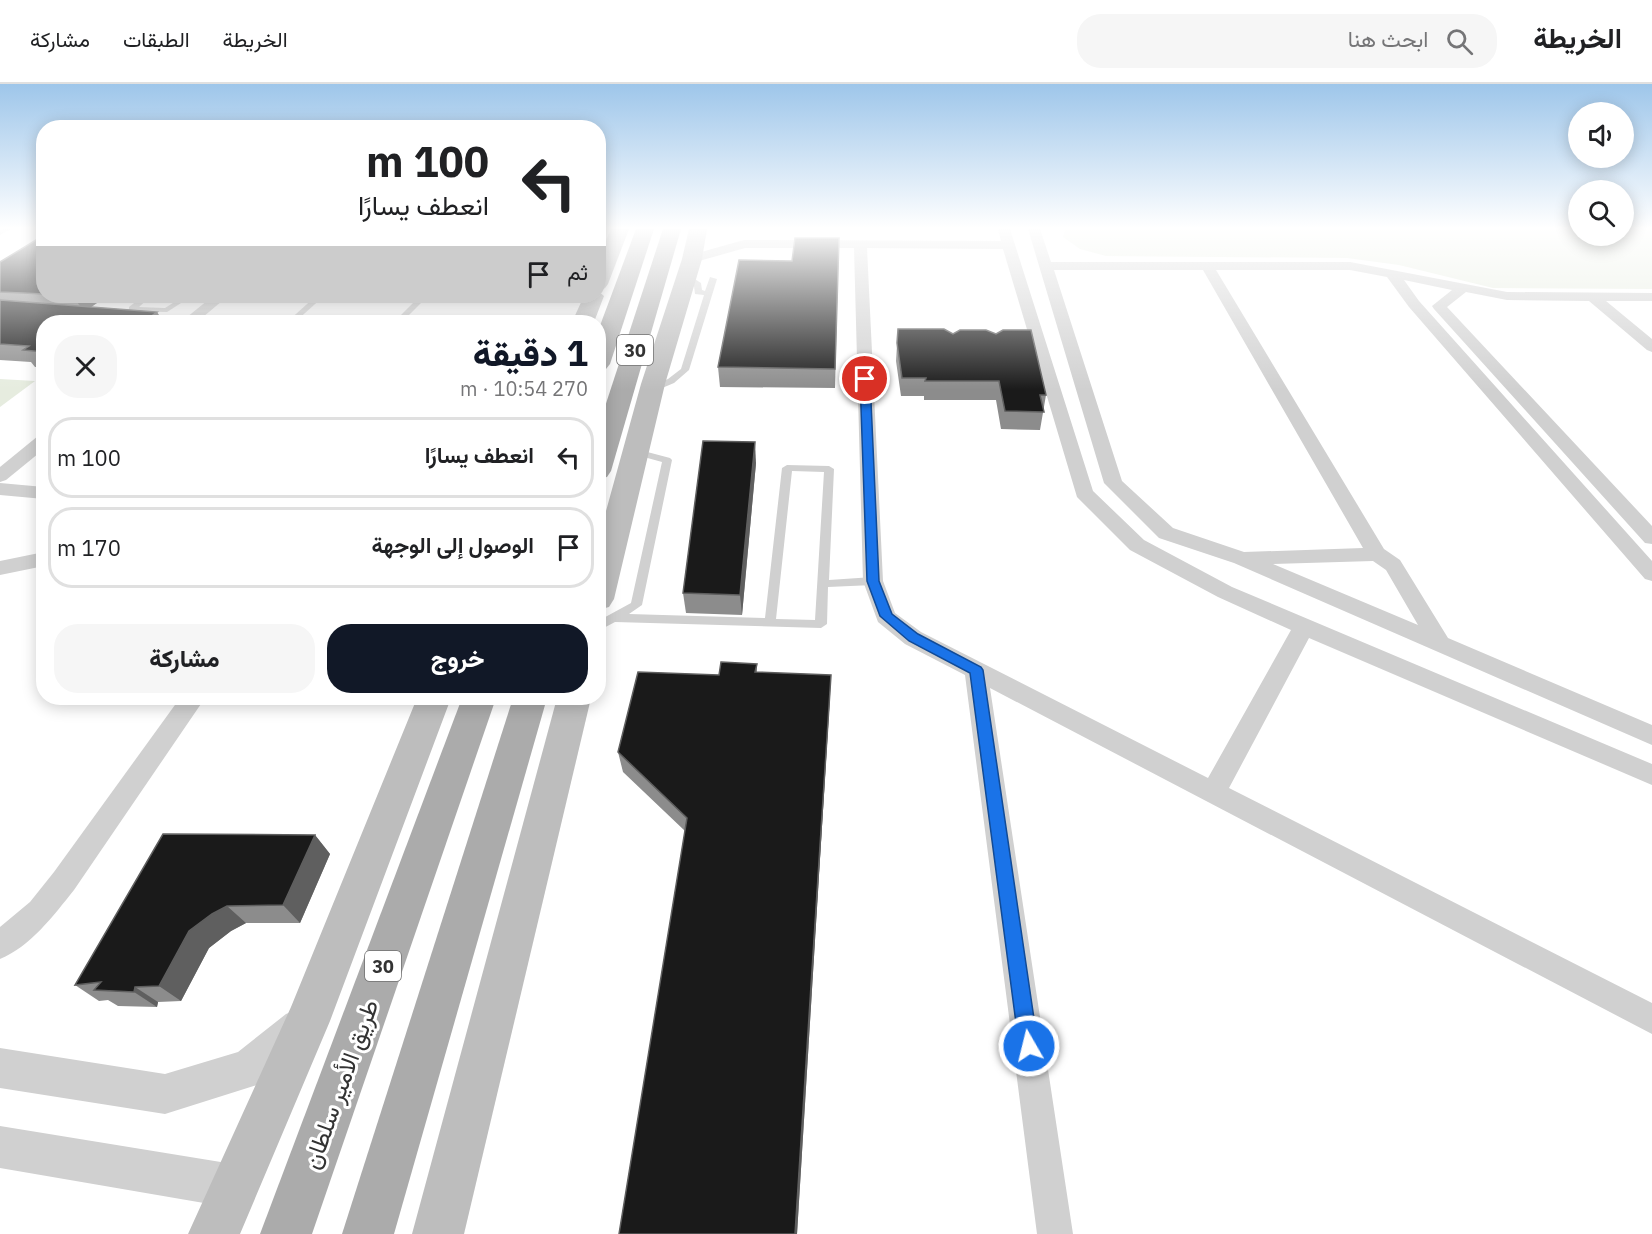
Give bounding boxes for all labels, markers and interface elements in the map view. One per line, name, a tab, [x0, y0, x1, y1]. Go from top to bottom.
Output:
search box	[1077, 14, 1497, 68]
text: الخريطة	[1533, 19, 1622, 56]
text: ابحث هنا	[1348, 24, 1428, 53]
text: مشاركة	[30, 25, 90, 53]
text: الطبقات	[123, 25, 190, 53]
text: الخريطة	[223, 25, 288, 53]
icon: search	[1443, 25, 1476, 58]
map controls	[1568, 102, 1634, 246]
button: sound	[1568, 102, 1634, 168]
text: 100 m	[366, 134, 489, 189]
icon: left	[510, 144, 588, 222]
button: search	[1568, 180, 1634, 246]
text: انعطف يسارًا	[358, 187, 489, 222]
text: ثم	[567, 257, 588, 286]
icon: arrive	[522, 258, 555, 291]
text: 1 دقيقة	[473, 329, 588, 376]
button: close	[54, 335, 117, 398]
road number: 30	[617, 335, 653, 365]
pin	[839, 353, 890, 404]
icon: arrive	[848, 362, 881, 395]
text: 270 m · 10:54	[460, 375, 588, 402]
text: انعطف يسارًا	[425, 440, 534, 469]
icon: left	[552, 441, 585, 474]
text: 100 m	[57, 443, 121, 472]
text: الوصول إلى الوجهة	[372, 530, 534, 559]
icon: arrive	[552, 531, 585, 564]
text: 170 m	[57, 533, 121, 562]
button: مشاركة	[54, 624, 315, 693]
button: خروج	[327, 624, 588, 693]
road number: 30	[365, 951, 401, 981]
street label: طريق الأمير سلطان	[294, 995, 386, 1173]
position arrow	[997, 1014, 1061, 1078]

